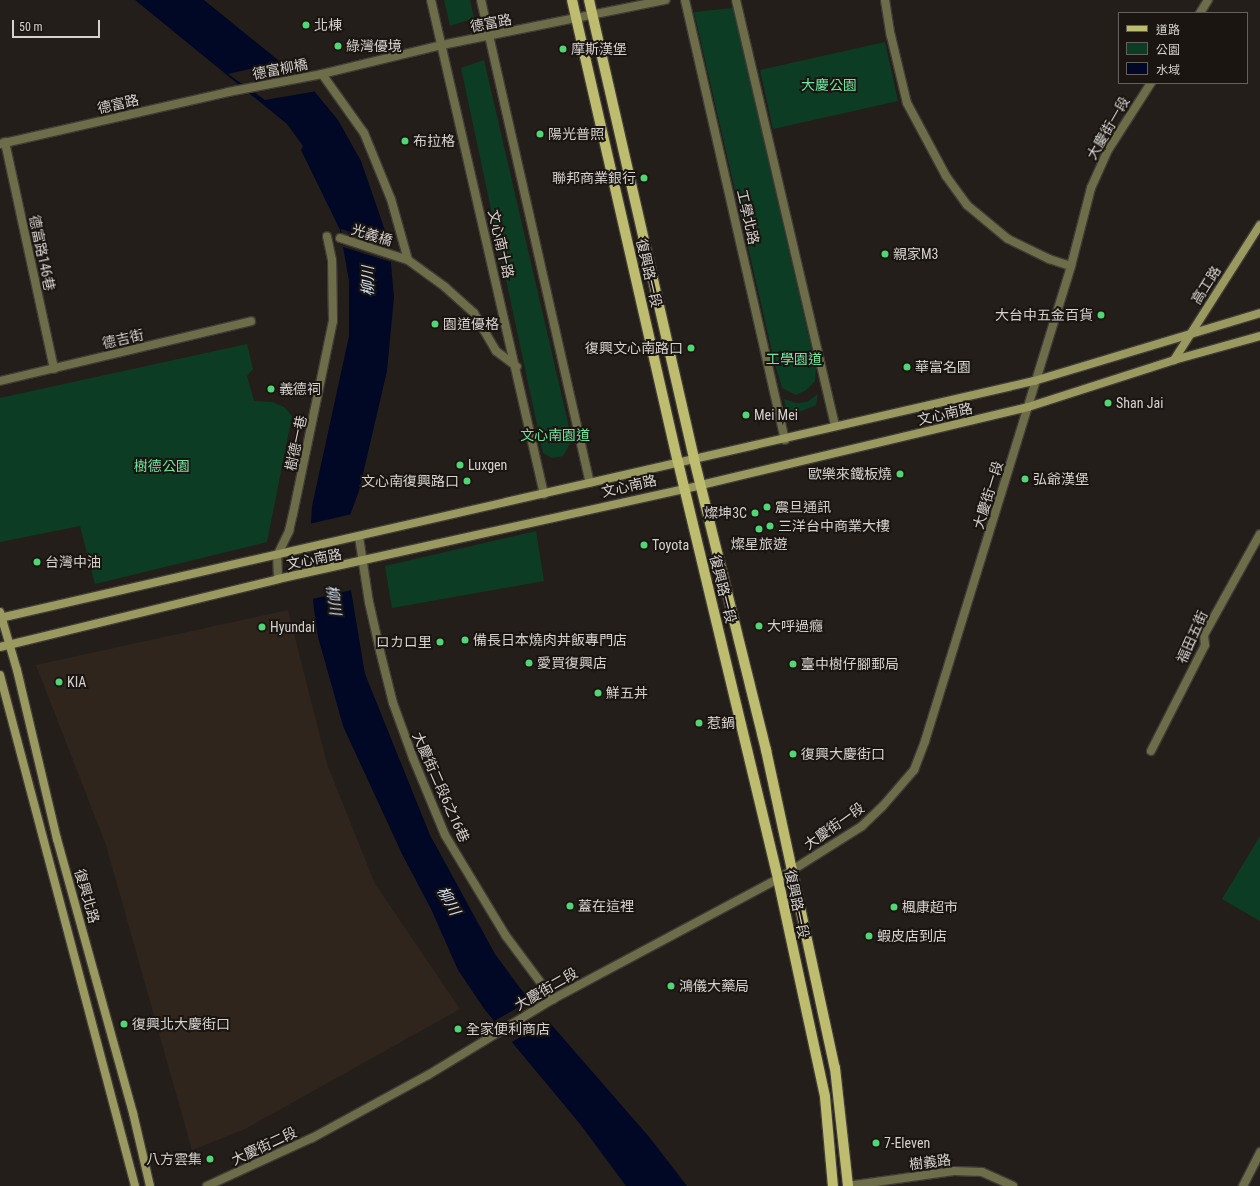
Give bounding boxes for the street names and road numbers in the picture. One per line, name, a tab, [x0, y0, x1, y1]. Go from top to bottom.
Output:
street label: 德富路	[469, 11, 513, 35]
street label: 德富柳橋	[251, 55, 309, 83]
street label: 德富路	[96, 91, 140, 117]
street label: 大慶街一段	[1083, 93, 1133, 163]
street label: 工學北路	[734, 188, 762, 246]
street label: 文心南十路	[485, 208, 517, 280]
street label: 德富路146巷	[26, 214, 58, 292]
street label: 光義橋	[349, 221, 395, 249]
street label: 復興路一段	[633, 237, 665, 309]
street label: 高工路	[1188, 263, 1224, 307]
street label: 德吉街	[101, 326, 145, 352]
street label: 文心南路	[916, 400, 974, 428]
street label: 樹德一巷	[282, 414, 310, 472]
street label: 大慶街一段	[970, 459, 1006, 531]
street label: 文心南路	[600, 472, 658, 500]
street label: 文心南路	[285, 545, 343, 573]
street label: 復興路一段	[706, 553, 740, 625]
street label: 福田五街	[1173, 608, 1211, 666]
street label: 大慶街二段6之16巷	[409, 729, 473, 845]
street label: 大慶街一段	[801, 799, 867, 853]
street label: 復興北路	[71, 867, 103, 925]
street label: 復興路一段	[782, 868, 812, 940]
street label: 大慶街二段	[511, 964, 581, 1014]
street label: 大慶街二段	[229, 1124, 299, 1168]
street label: 樹義路	[908, 1151, 952, 1173]

